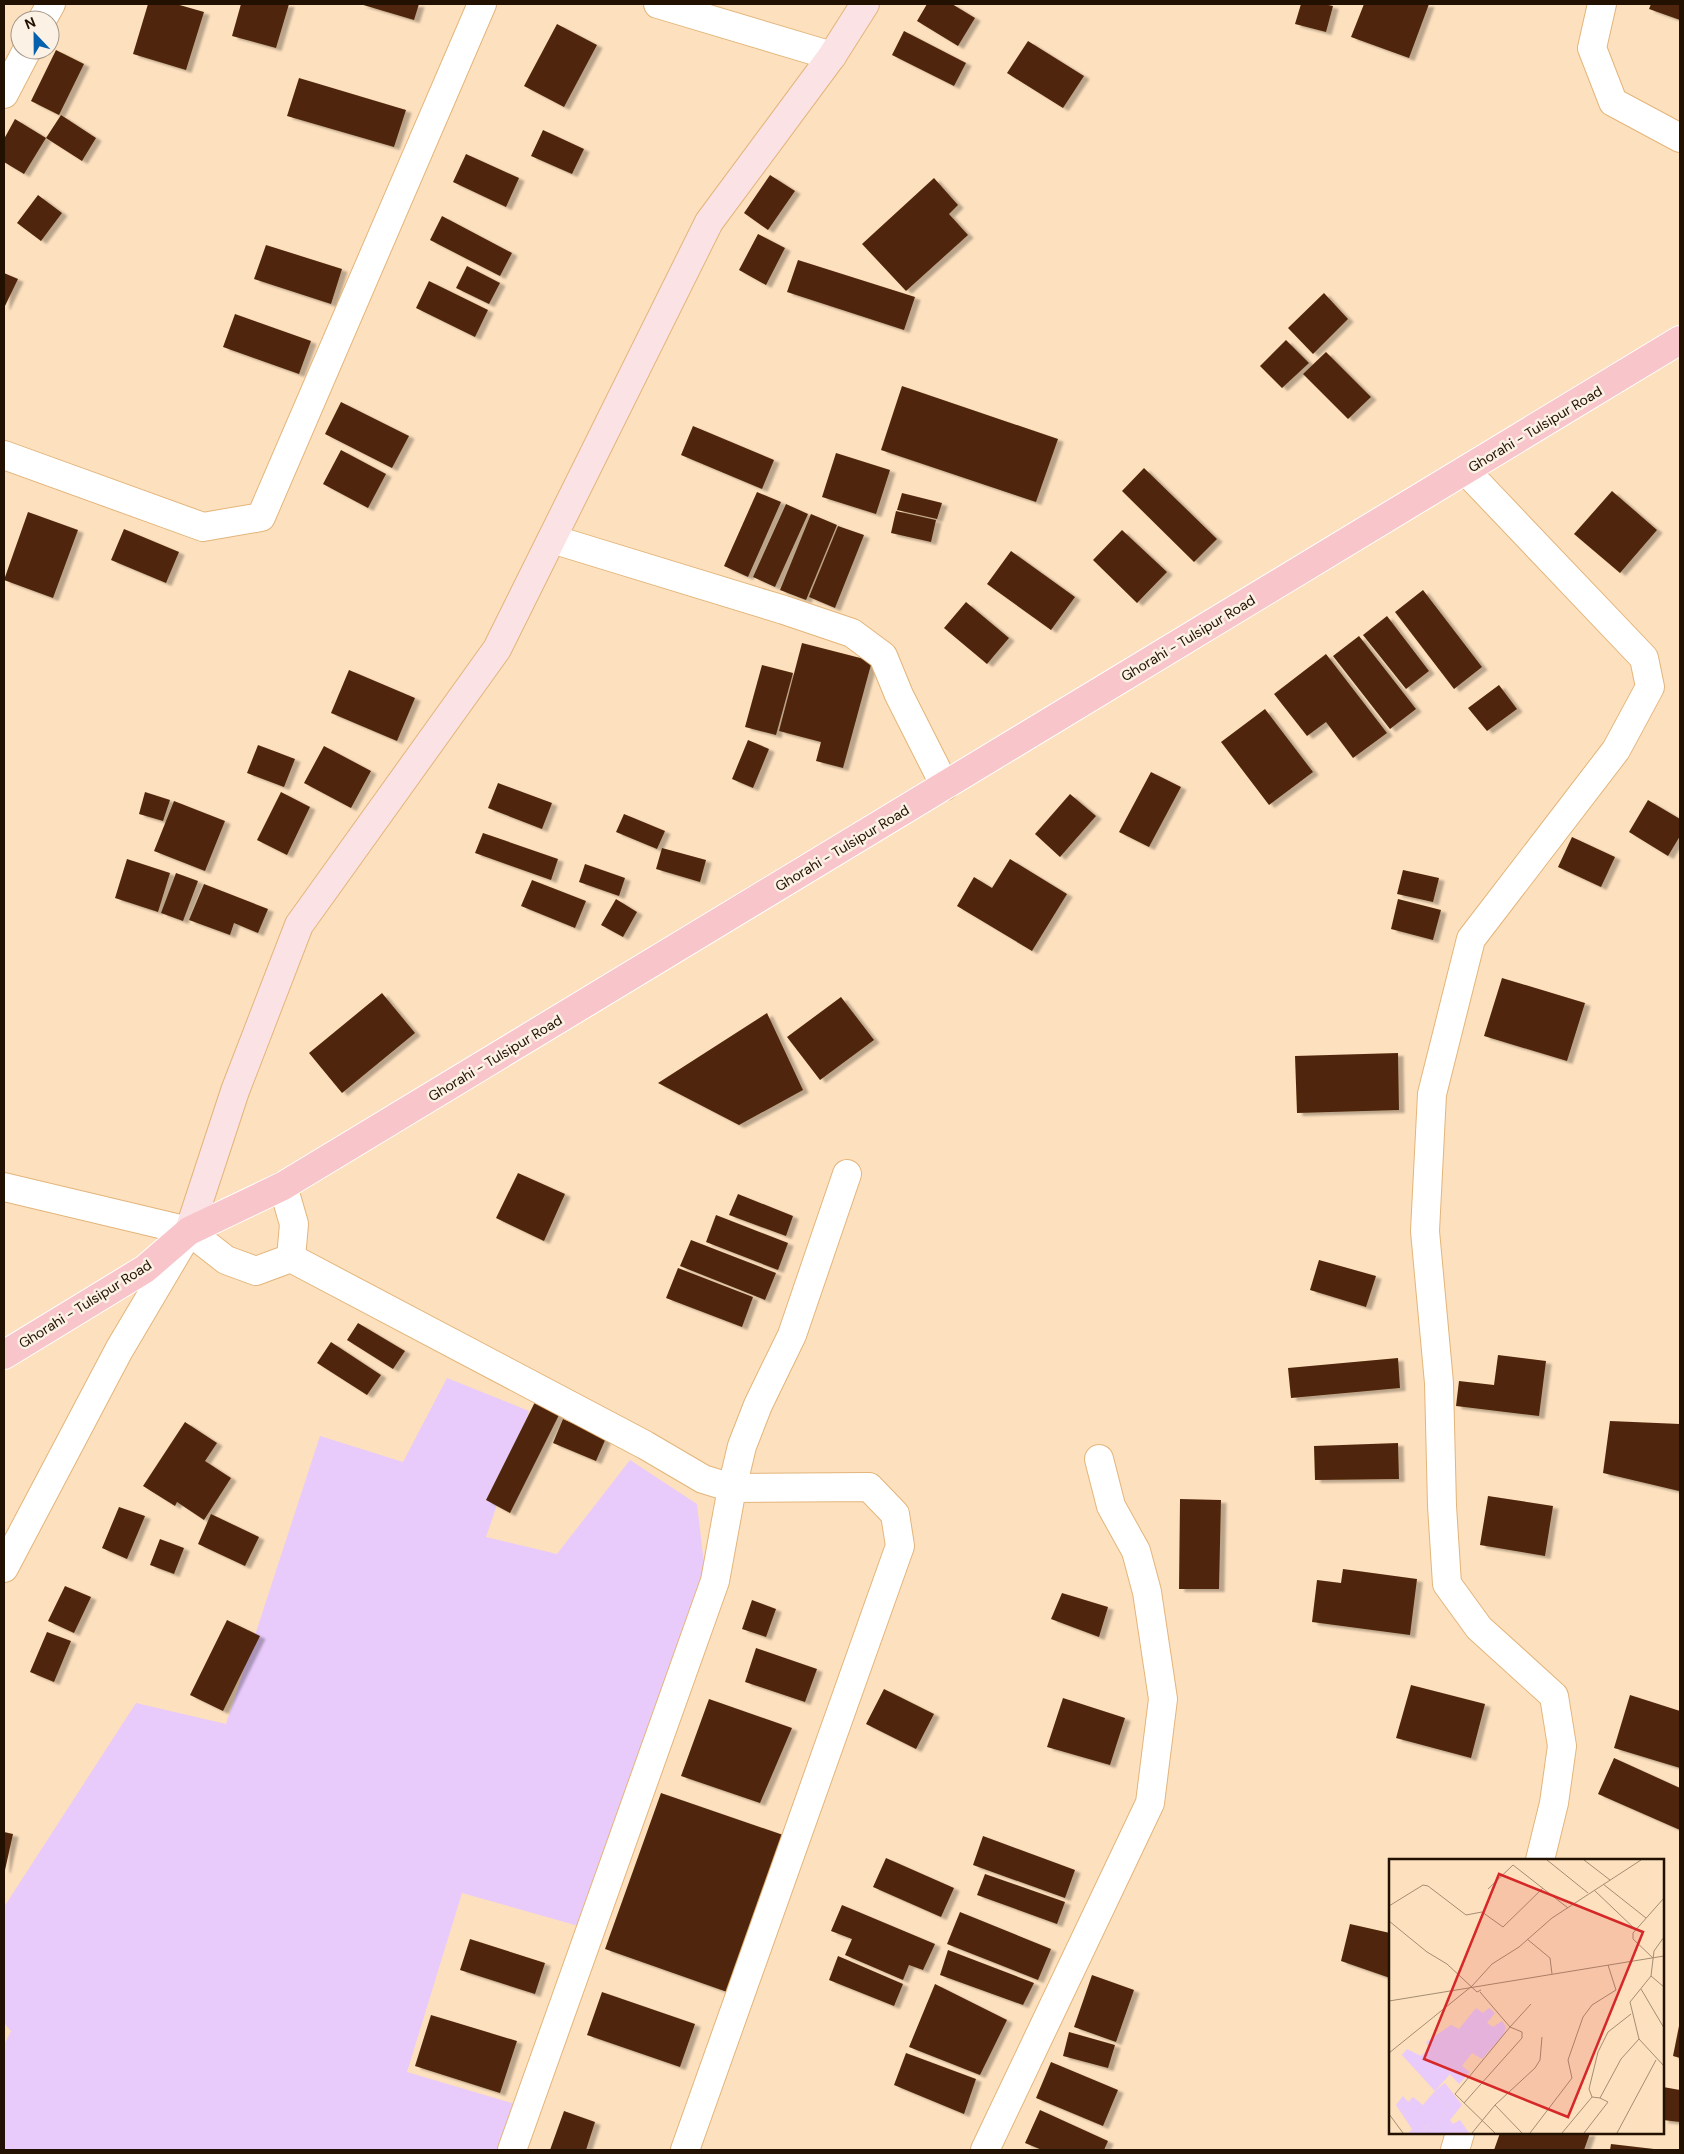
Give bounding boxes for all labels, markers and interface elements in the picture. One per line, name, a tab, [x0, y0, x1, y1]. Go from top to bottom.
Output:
north arrow	[10, 10, 60, 60]
text: N	[22, 13, 38, 33]
street label: Ghorahi - Tulsipur Road	[1465, 382, 1605, 476]
street label: Ghorahi - Tulsipur Road	[1118, 591, 1258, 685]
street label: Ghorahi - Tulsipur Road	[772, 801, 912, 895]
street label: Ghorahi - Tulsipur Road	[425, 1011, 565, 1105]
street label: Ghorahi - Tulsipur Road	[15, 1256, 155, 1352]
inset map	[1389, 1859, 1664, 2134]

